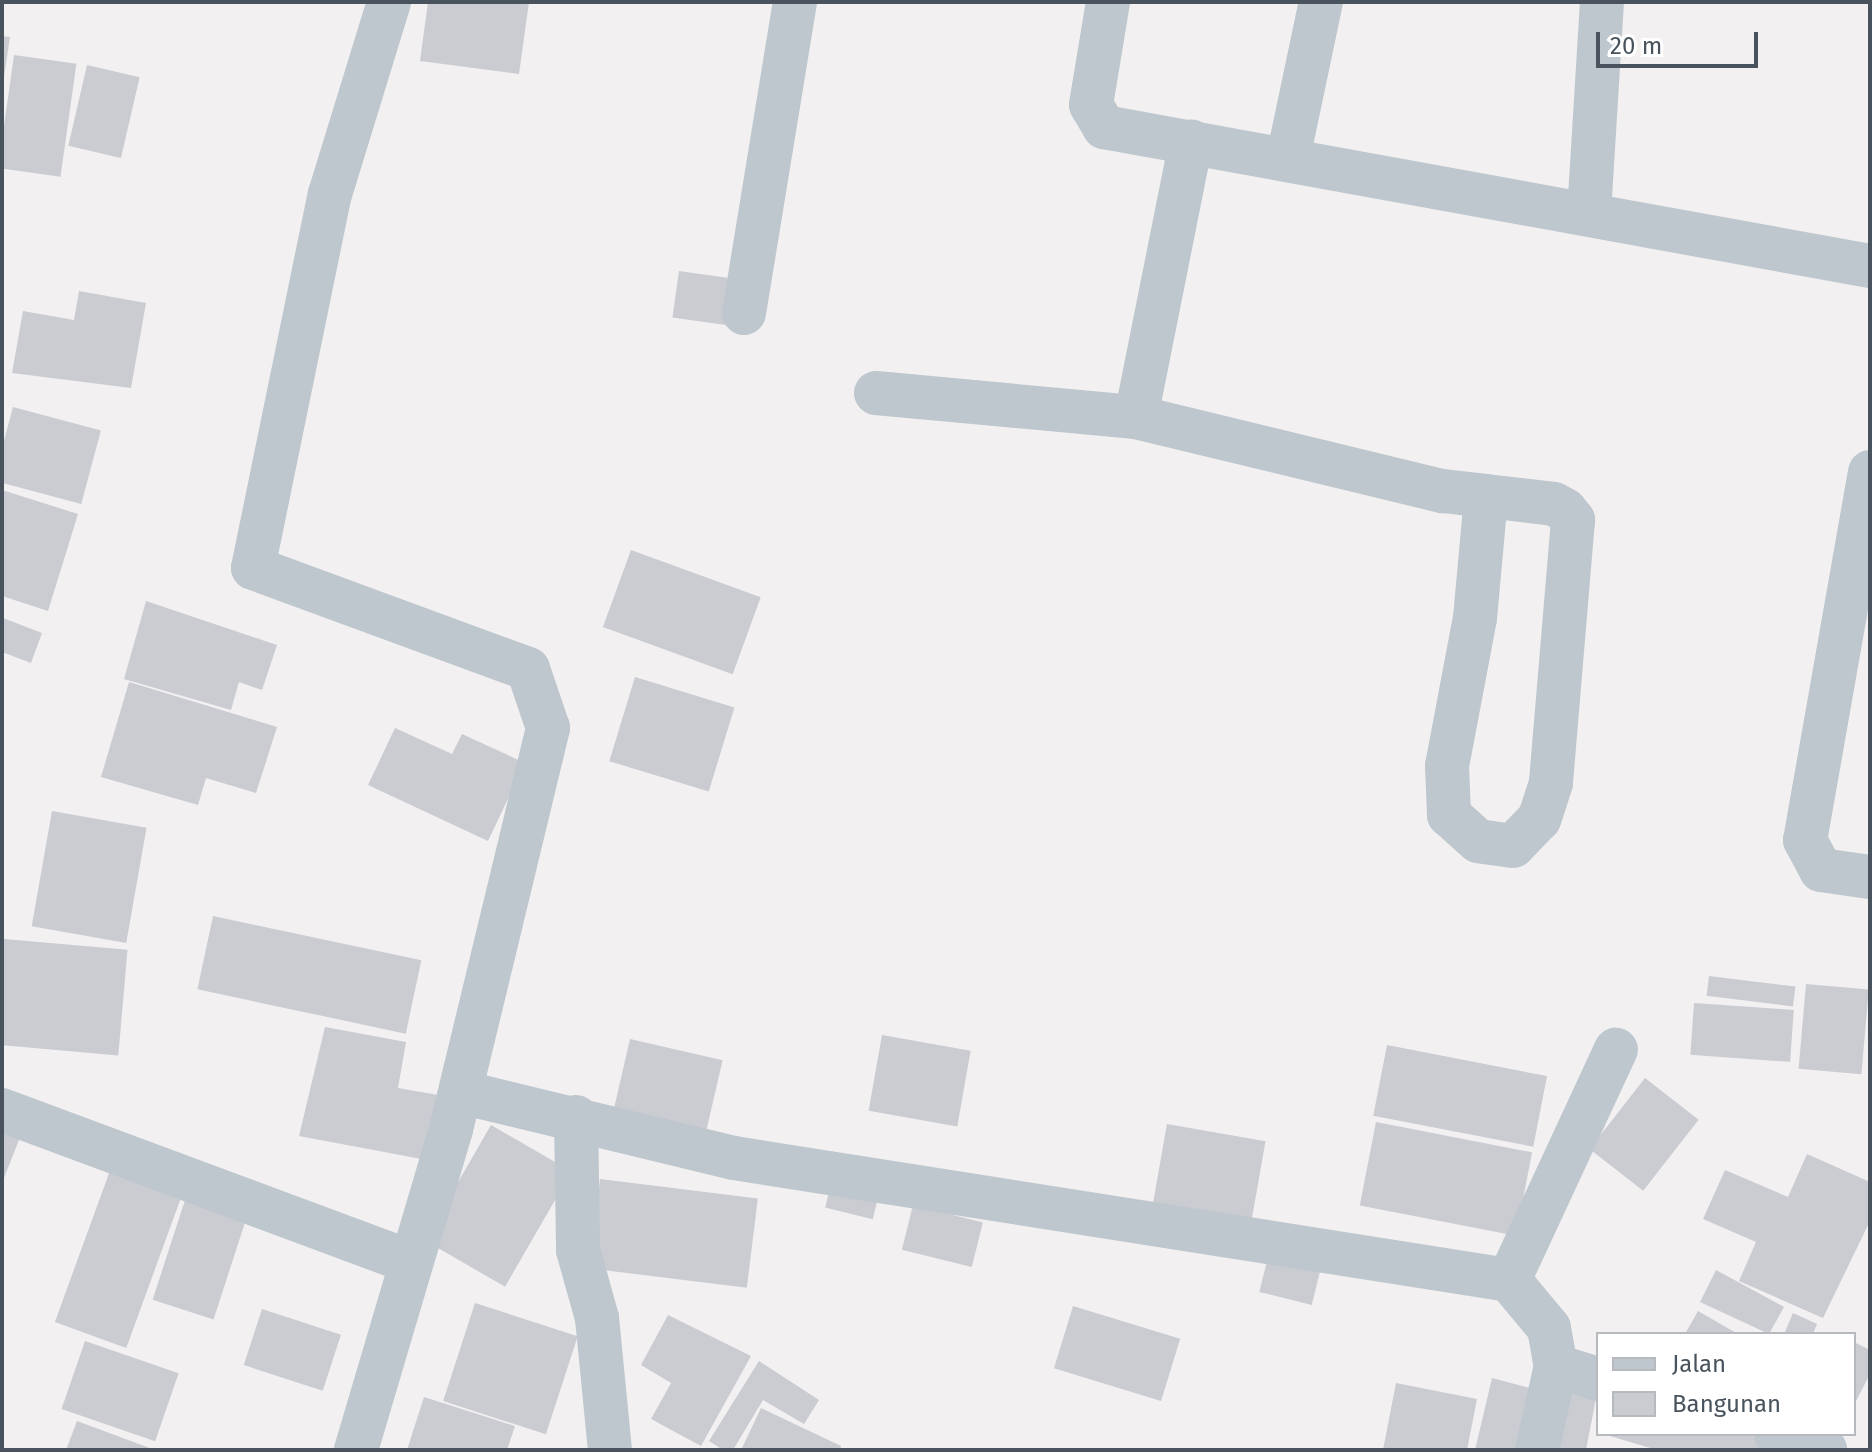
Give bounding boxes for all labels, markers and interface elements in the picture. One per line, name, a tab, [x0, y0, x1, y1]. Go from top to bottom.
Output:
scale bar	[1600, 16, 1762, 66]
text: 20 m	[1610, 32, 1662, 60]
legend	[1596, 1332, 1856, 1436]
text: Jalan	[1672, 1350, 1726, 1378]
text: Bangunan	[1672, 1390, 1781, 1418]

